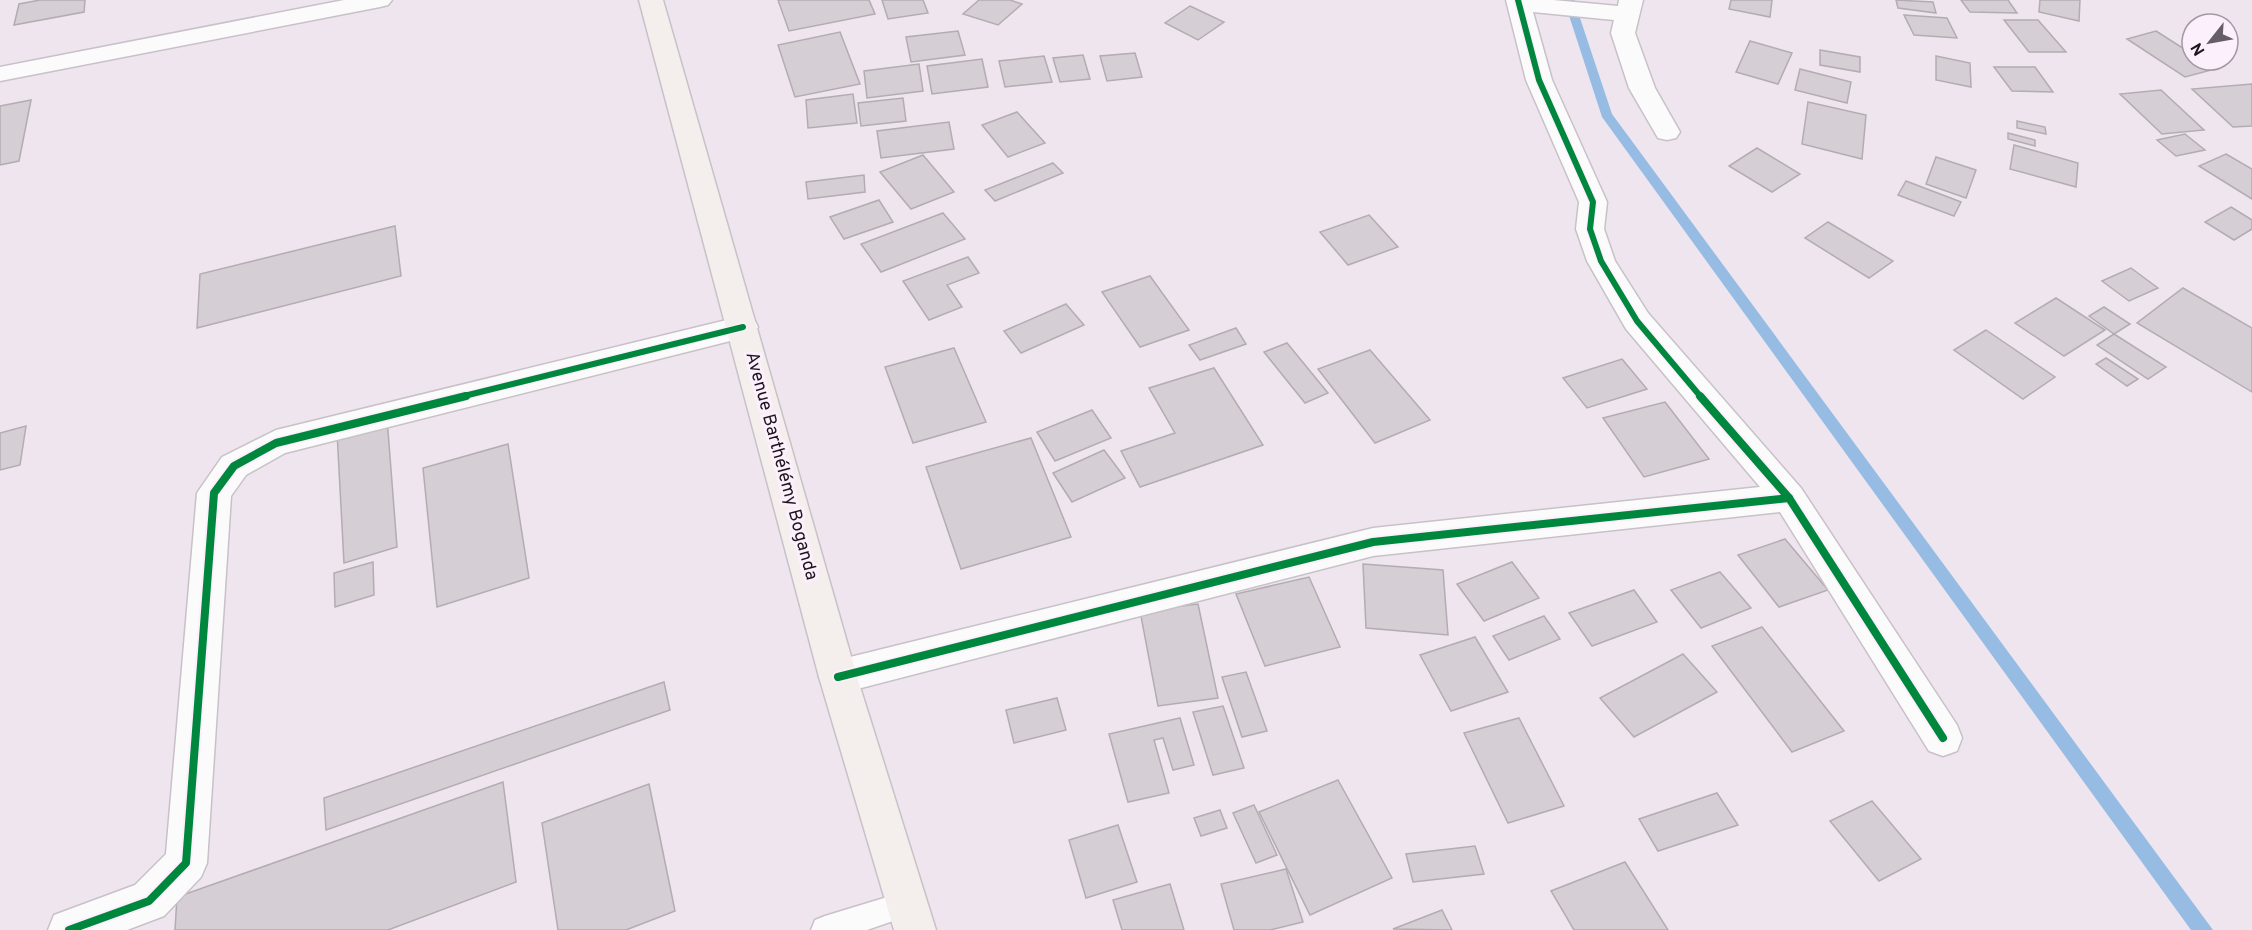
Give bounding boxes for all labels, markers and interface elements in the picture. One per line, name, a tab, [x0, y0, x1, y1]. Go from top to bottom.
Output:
north arrow	[2180, 12, 2240, 72]
text: N	[2187, 39, 2210, 59]
street label: Avenue Barthélémy Boganda	[739, 349, 823, 583]

